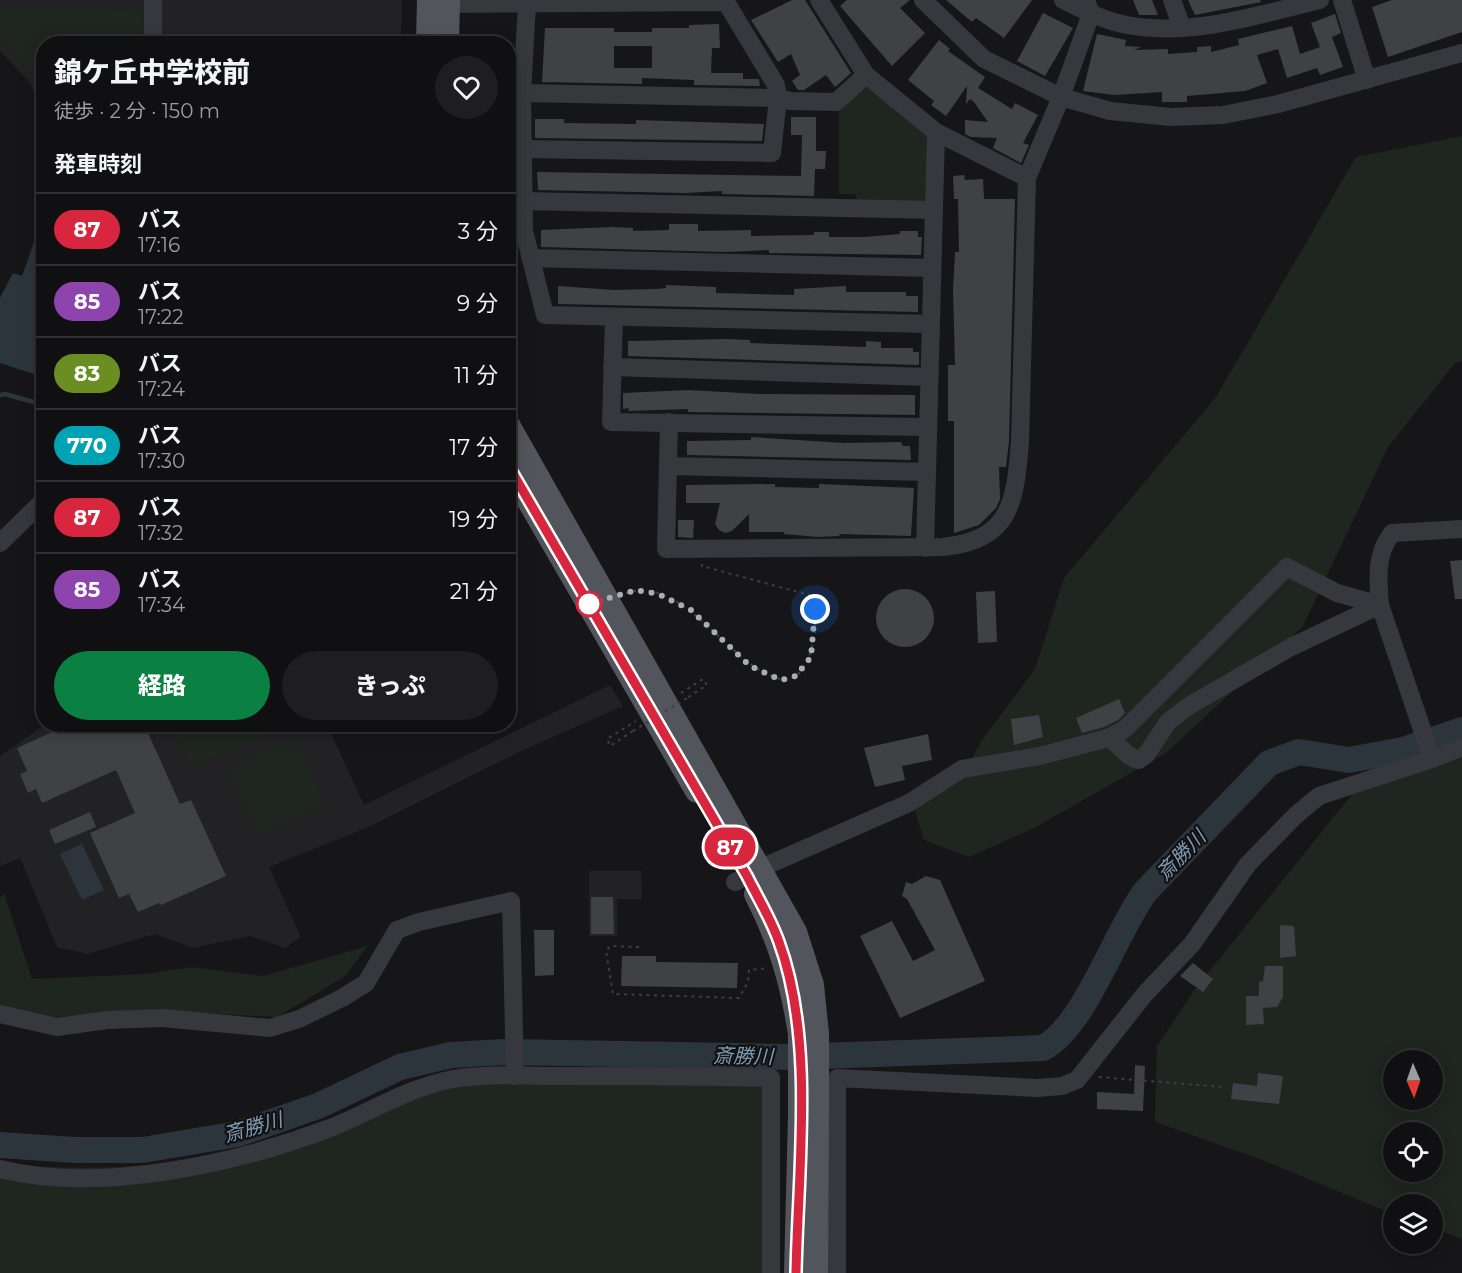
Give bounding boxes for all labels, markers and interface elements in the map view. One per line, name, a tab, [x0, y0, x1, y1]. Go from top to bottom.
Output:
text: 錦ケ丘中学校前	[54, 55, 250, 89]
button: heart	[435, 56, 498, 119]
text: 徒歩 · 2 分 · 150 m	[54, 99, 220, 123]
text: 発車時刻	[54, 151, 142, 178]
text: バス	[138, 206, 182, 233]
text: 87	[74, 217, 100, 242]
text: 3 分	[458, 218, 498, 245]
text: 17:16	[138, 233, 180, 257]
text: バス	[138, 278, 182, 305]
text: 85	[74, 289, 100, 314]
text: 9 分	[457, 290, 498, 317]
text: 17:22	[138, 305, 184, 329]
text: バス	[138, 350, 182, 377]
text: 83	[74, 361, 100, 386]
text: 11 分	[454, 362, 498, 389]
text: 17:24	[138, 377, 185, 401]
text: バス	[138, 422, 182, 449]
text: 770	[67, 433, 107, 458]
text: 17 分	[449, 434, 498, 461]
text: 17:30	[138, 449, 185, 473]
text: バス	[138, 494, 182, 521]
text: 87	[74, 505, 100, 530]
text: 19 分	[449, 506, 498, 533]
text: 17:32	[138, 521, 183, 545]
text: バス	[138, 566, 182, 593]
text: 85	[74, 577, 100, 602]
text: 21 分	[450, 578, 498, 605]
unlabelled marker	[576, 591, 602, 617]
text: 17:34	[138, 593, 185, 617]
your location	[800, 594, 830, 624]
button: 経路	[54, 651, 270, 720]
button: きっぷ	[282, 651, 498, 720]
water label: 斎勝川	[1152, 824, 1212, 885]
line badge: 87	[703, 828, 757, 866]
text: 87	[717, 835, 743, 860]
water label: 斎勝川	[713, 1043, 775, 1069]
north arrow	[1383, 1050, 1443, 1110]
map controls	[1383, 1050, 1443, 1254]
water label: 斎勝川	[221, 1107, 287, 1147]
button: locate	[1383, 1122, 1443, 1182]
button: layers	[1383, 1194, 1443, 1254]

